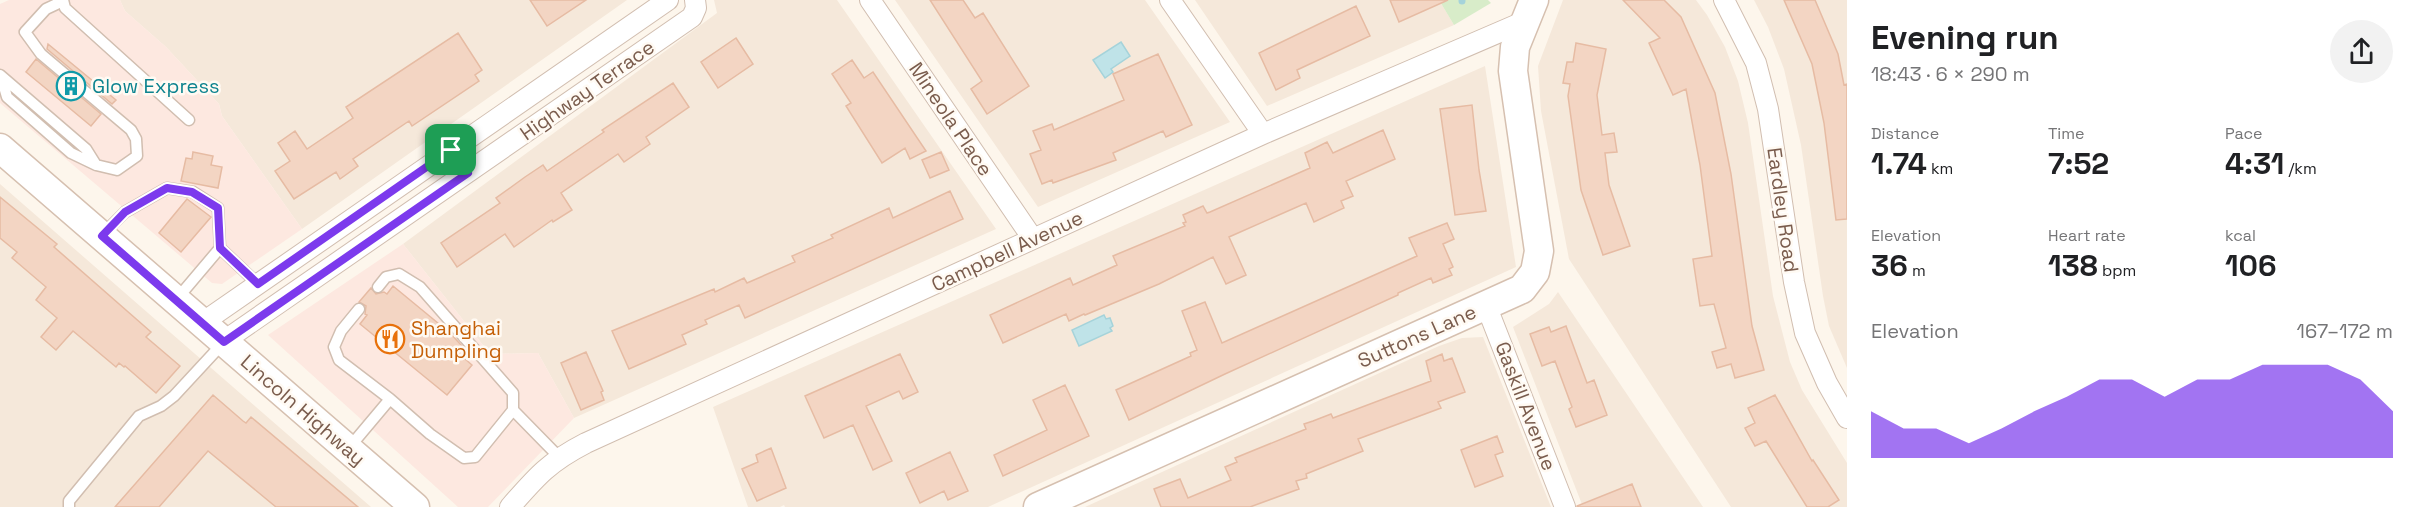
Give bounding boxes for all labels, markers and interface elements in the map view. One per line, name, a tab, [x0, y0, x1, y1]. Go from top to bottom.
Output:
text: Evening run	[1871, 17, 2059, 59]
button: share	[2330, 20, 2393, 83]
street label: Highway Terrace	[515, 34, 659, 146]
street label: Mineola Place	[903, 57, 999, 181]
text: 18:43 · 6 × 290 m	[1871, 61, 2030, 87]
building icon: Glow Express	[55, 70, 87, 102]
place label: Glow Express	[92, 73, 220, 99]
text: Distance	[1871, 123, 1939, 144]
text: Time	[2048, 123, 2084, 144]
text: Pace	[2225, 123, 2262, 144]
pin	[425, 124, 476, 175]
icon: arrive	[434, 133, 467, 166]
text: 1.74	[1871, 144, 1927, 183]
text: 7:52	[2048, 144, 2109, 183]
text: 4:31	[2225, 144, 2284, 183]
street label: Eardley Road	[1761, 146, 1805, 274]
text: km	[1927, 158, 1953, 179]
text: /km	[2284, 158, 2317, 179]
street label: Campbell Avenue	[927, 204, 1087, 298]
text: Elevation	[1871, 225, 1941, 246]
text: Heart rate	[2048, 225, 2126, 246]
text: kcal	[2225, 225, 2256, 246]
text: 36	[1871, 246, 1908, 285]
text: 138	[2048, 246, 2098, 285]
text: 106	[2225, 246, 2277, 285]
text: m	[1908, 260, 1926, 281]
text: bpm	[2098, 260, 2136, 281]
street label: Suttons Lane	[1354, 298, 1480, 374]
place label: Shanghai Dumpling	[411, 315, 501, 364]
text: Elevation	[1871, 318, 1959, 344]
text: 167–172 m	[2297, 318, 2393, 344]
restaurant icon: Shanghai Dumpling	[374, 323, 406, 355]
street label: Gaskill Avenue	[1489, 338, 1563, 474]
street label: Lincoln Highway	[235, 349, 371, 471]

